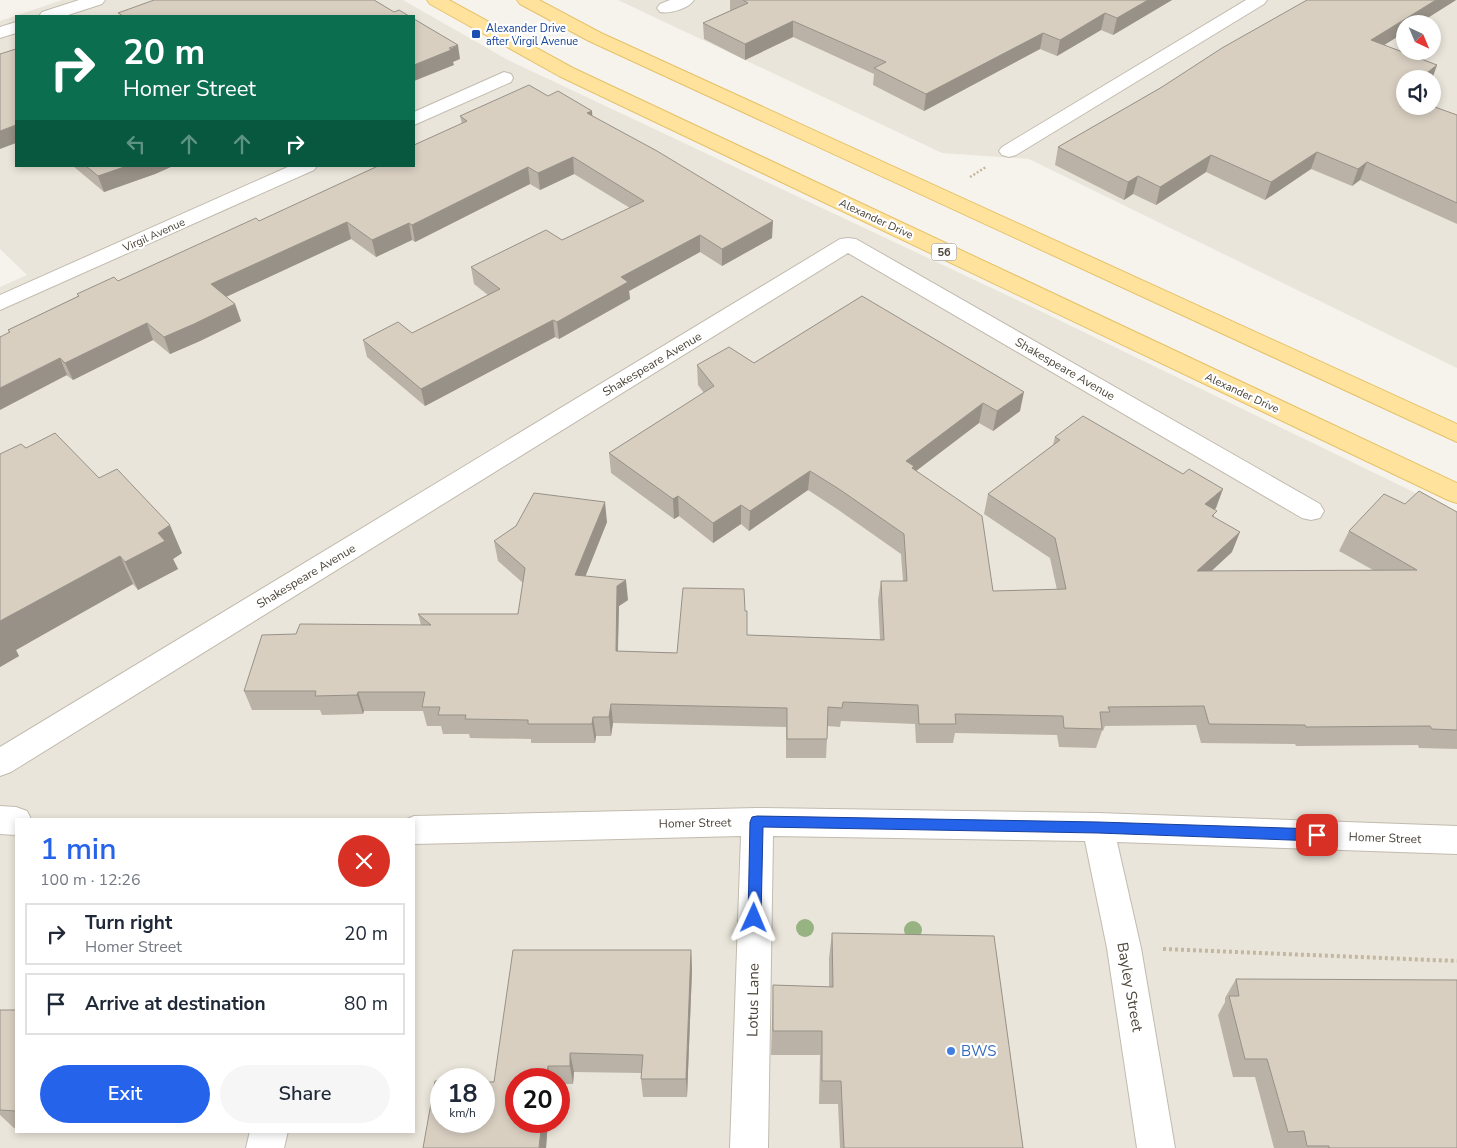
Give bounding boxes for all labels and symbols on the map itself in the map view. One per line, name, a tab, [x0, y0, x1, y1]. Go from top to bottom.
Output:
north arrow	[1396, 15, 1441, 60]
place label: Alexander Drive after Virgil Avenue	[486, 21, 578, 49]
marker: Alexander Drive after Virgil Avenue	[470, 28, 482, 40]
street label: Alexander Drive	[837, 195, 916, 243]
street label: Virgil Avenue	[120, 215, 188, 256]
road number: 56	[932, 243, 956, 260]
street label: Shakespeare Avenue	[600, 328, 704, 400]
street label: Shakespeare Avenue	[1012, 334, 1118, 404]
street label: Alexander Drive	[1203, 369, 1282, 417]
street label: Shakespeare Avenue	[254, 540, 358, 612]
street label: Homer Street	[659, 814, 732, 832]
pin	[1296, 814, 1338, 856]
street label: Homer Street	[1348, 829, 1422, 847]
position arrow	[727, 891, 779, 943]
street label: Bayley Street	[1112, 941, 1148, 1034]
street label: Lotus Lane	[742, 963, 764, 1037]
place label: BWS	[961, 1041, 997, 1061]
marker: BWS	[945, 1045, 957, 1057]
speed limit sign: 20	[505, 1068, 570, 1133]

